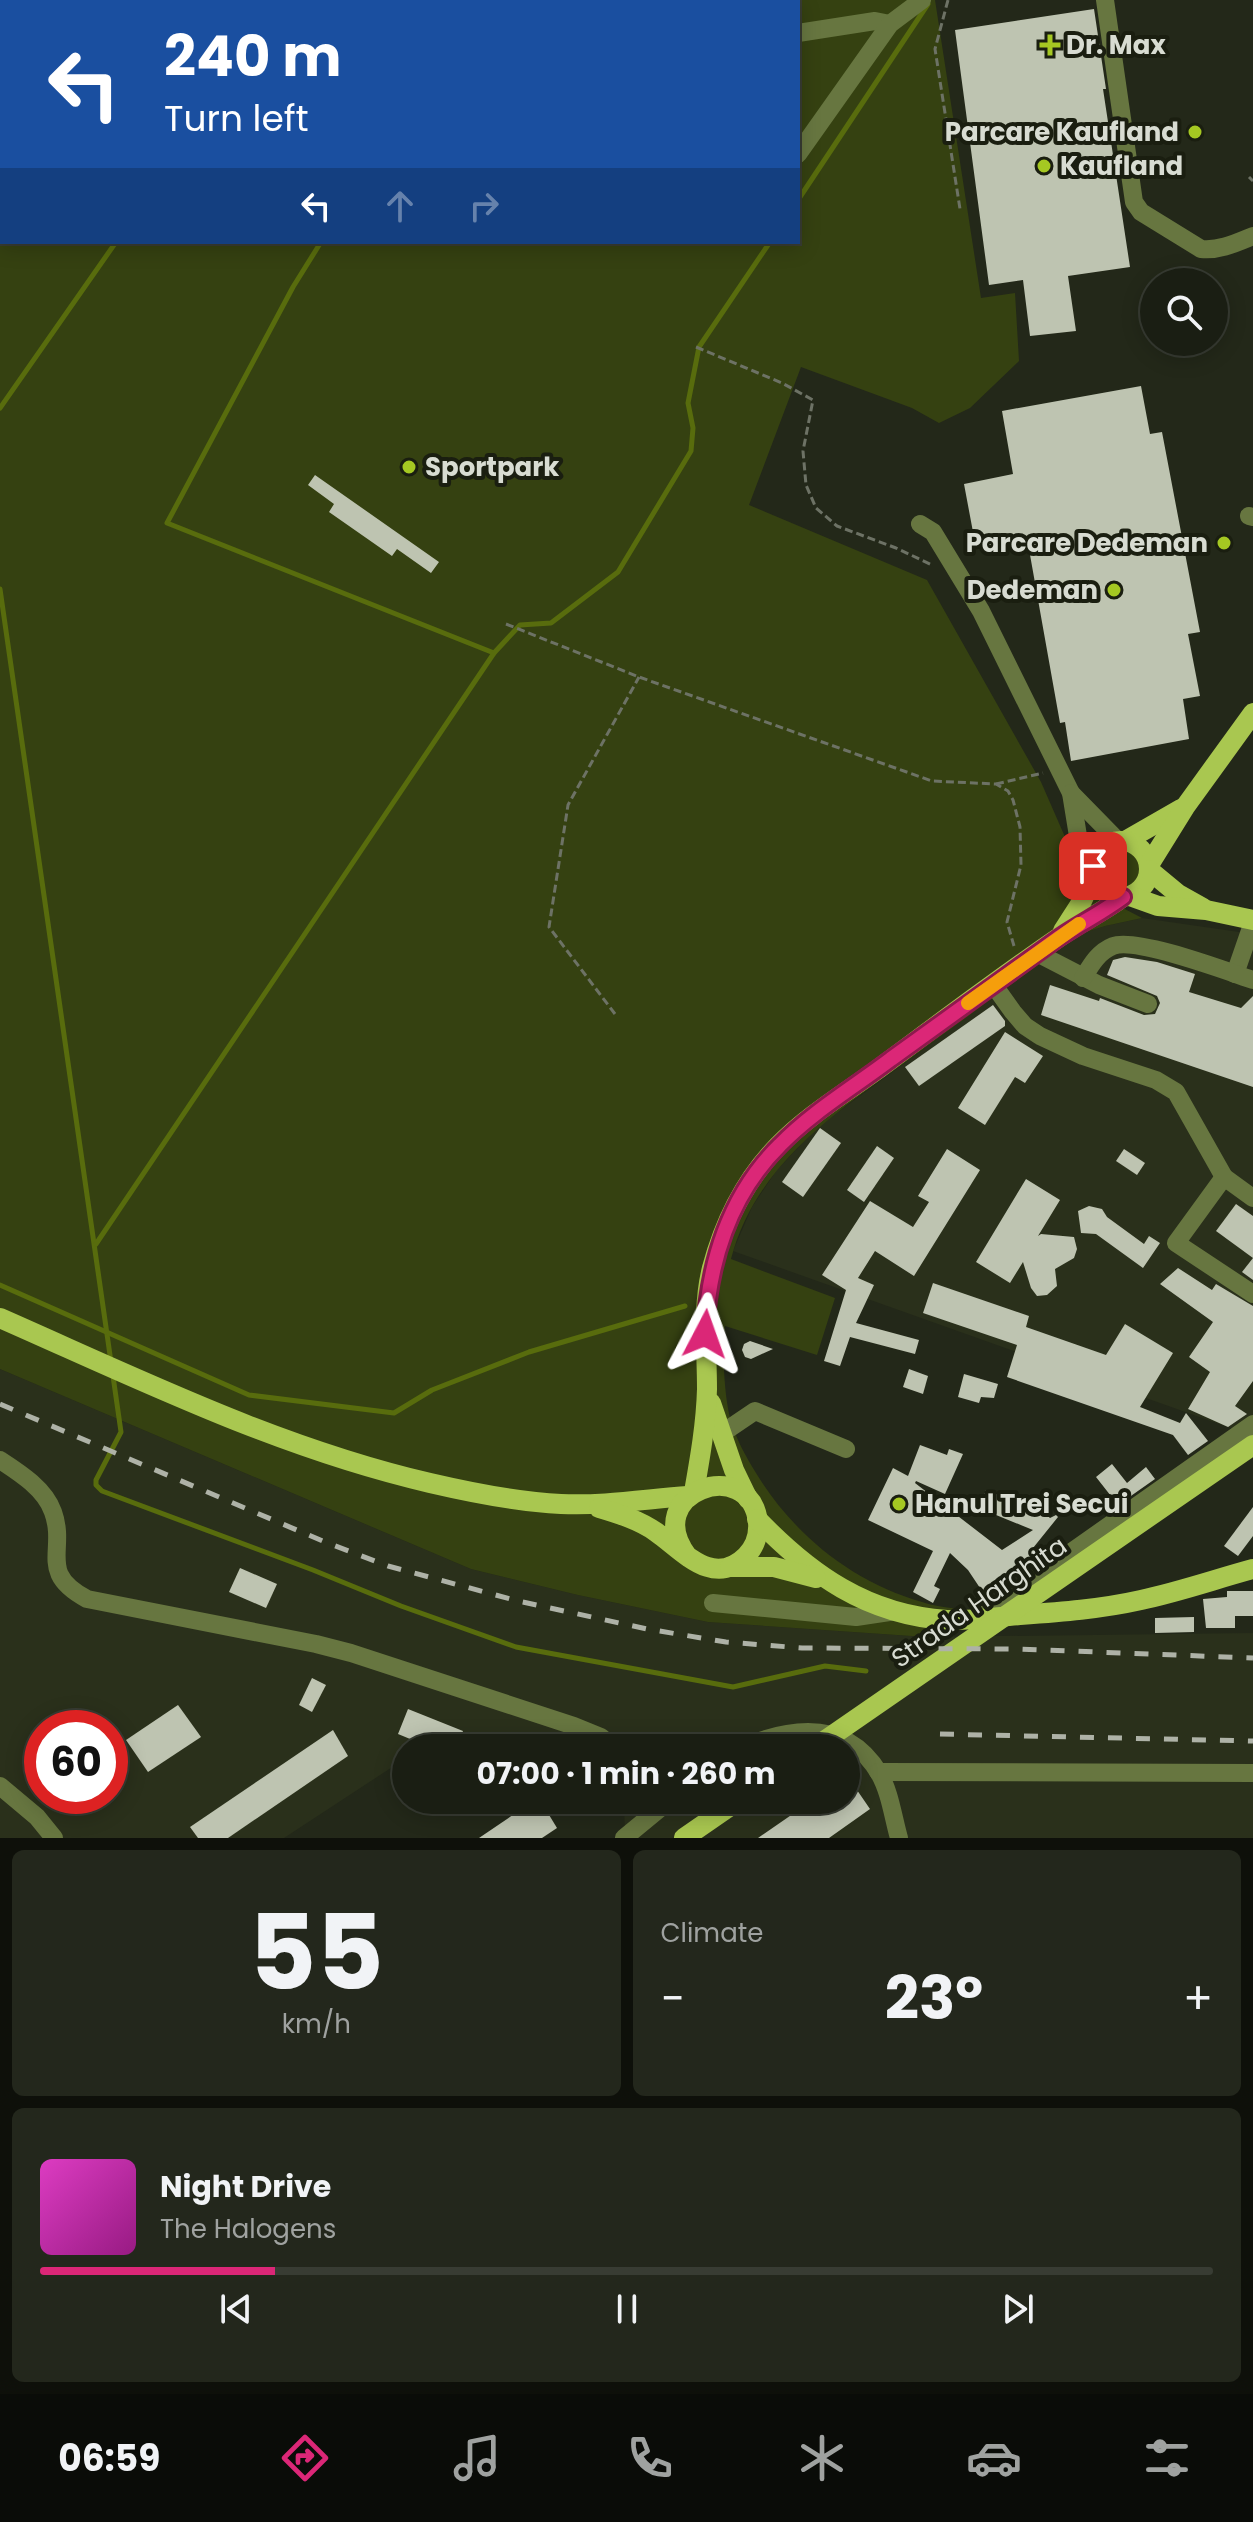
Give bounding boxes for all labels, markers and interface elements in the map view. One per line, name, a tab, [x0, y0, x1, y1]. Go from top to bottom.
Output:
text: 240 m	[164, 17, 342, 96]
place label: Dr. Max	[1066, 27, 1166, 63]
icon: left	[32, 32, 136, 136]
marker: Dr. Max	[1041, 36, 1059, 54]
text: Turn left	[164, 93, 309, 144]
place label: Parcare Kaufland	[945, 114, 1179, 150]
marker: Parcare Kaufland	[1186, 123, 1204, 141]
place label: Kaufland	[1060, 148, 1183, 184]
marker: Kaufland	[1035, 157, 1053, 175]
icon: left	[294, 184, 338, 228]
icon: ahead	[378, 184, 422, 228]
icon: right	[462, 184, 506, 228]
map controls	[1140, 268, 1228, 356]
button: search	[1140, 268, 1228, 356]
place label: Sportpark	[425, 449, 559, 485]
marker: Sportpark	[400, 458, 418, 476]
place label: Parcare Dedeman	[966, 525, 1208, 561]
marker: Parcare Dedeman	[1215, 534, 1233, 552]
place label: Dedeman	[967, 572, 1098, 608]
marker: Dedeman	[1105, 581, 1123, 599]
pin	[1059, 832, 1127, 900]
icon: arrive	[1071, 844, 1115, 888]
position arrow	[663, 1292, 747, 1376]
place label: Hanul Trei Secui	[915, 1486, 1129, 1522]
marker: Hanul Trei Secui	[890, 1495, 908, 1513]
street label: Strada Harghita	[884, 1528, 1074, 1676]
speed limit sign: 60	[24, 1710, 128, 1814]
text: 07:00 · 1 min · 260 m	[476, 1752, 776, 1795]
text: 55	[249, 1880, 384, 2025]
text: Climate	[661, 1915, 763, 1951]
text: 23°	[885, 1956, 983, 2040]
text: −	[661, 1968, 685, 2029]
text: +	[1183, 1968, 1213, 2029]
text: km/h	[282, 2006, 351, 2042]
text: Night Drive	[160, 2165, 331, 2208]
text: The Halogens	[160, 2211, 336, 2247]
icon: previous	[214, 2287, 258, 2331]
icon: pause	[605, 2287, 649, 2331]
icon: next	[996, 2287, 1040, 2331]
icon: directions	[277, 2430, 333, 2486]
icon: music	[449, 2430, 505, 2486]
icon: phone	[622, 2430, 678, 2486]
icon: climate	[794, 2430, 850, 2486]
icon: car	[966, 2430, 1022, 2486]
icon: filters	[1139, 2430, 1195, 2486]
text: 06:59	[58, 2433, 160, 2484]

